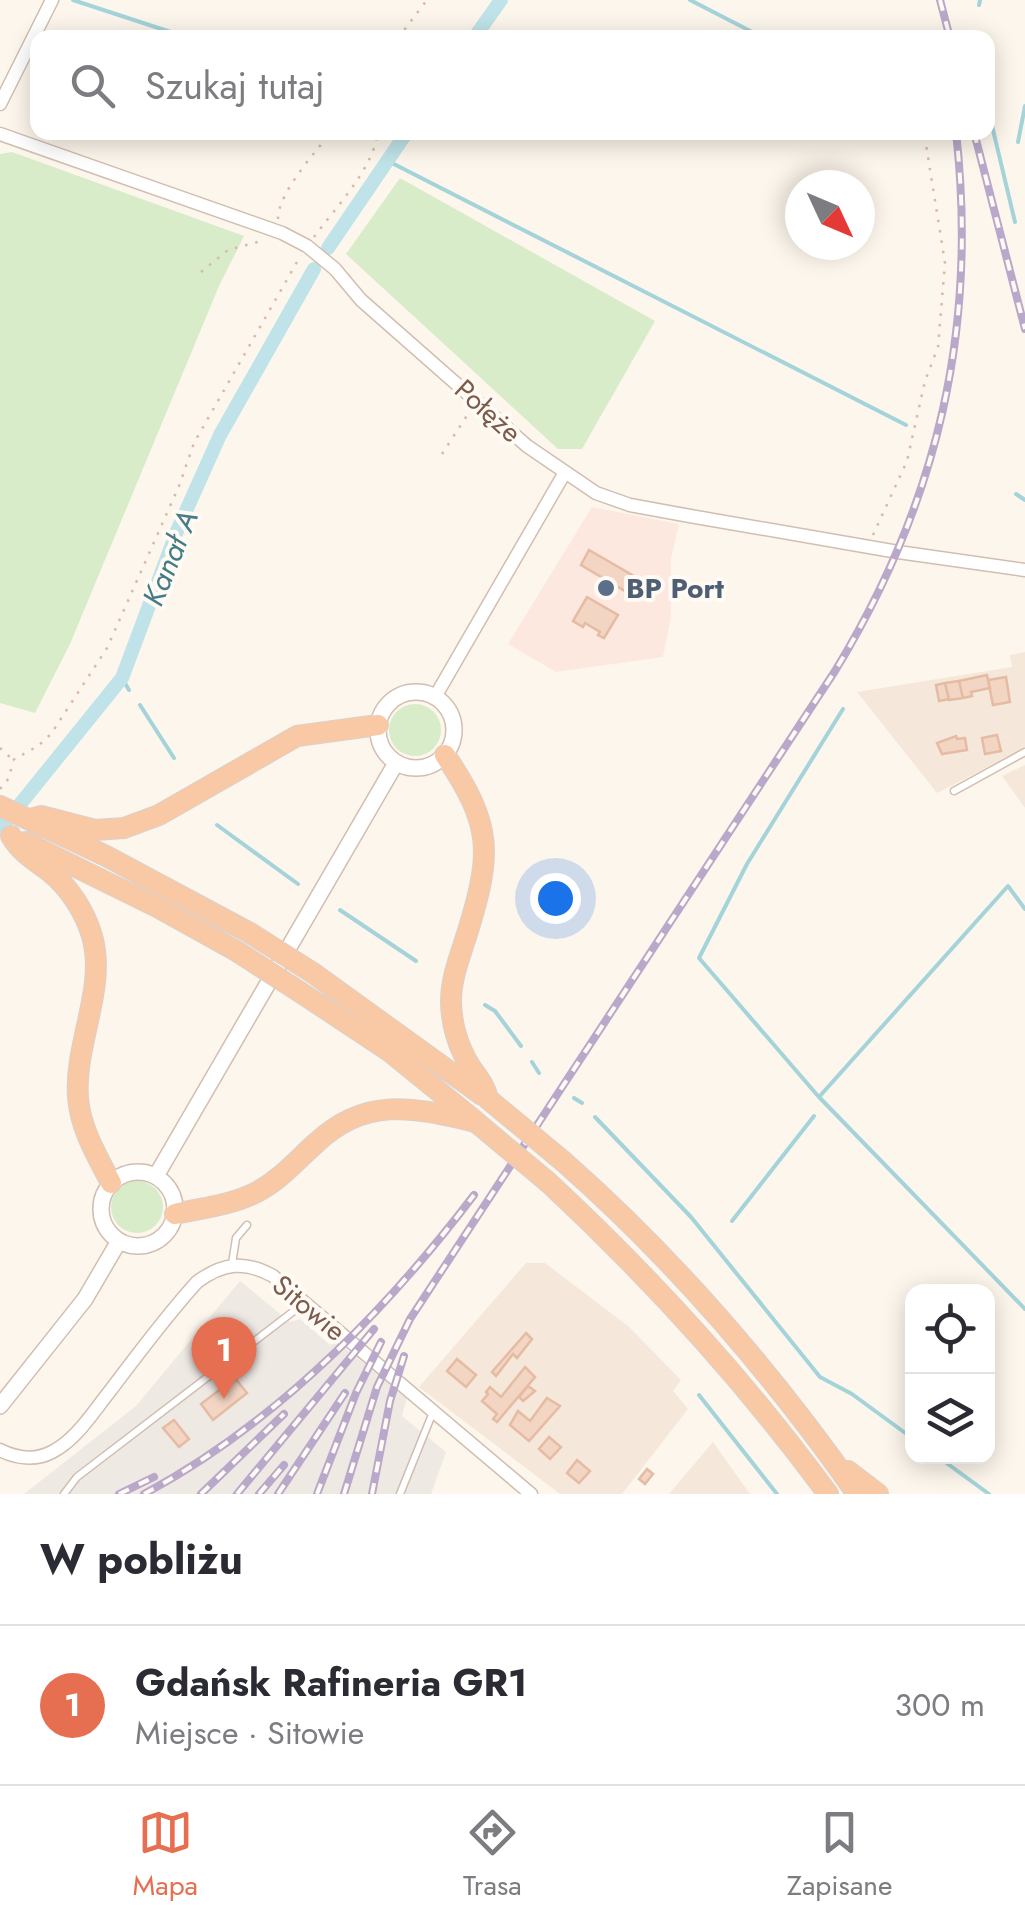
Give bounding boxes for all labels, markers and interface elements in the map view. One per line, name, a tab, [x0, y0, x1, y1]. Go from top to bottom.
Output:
search box	[30, 30, 995, 140]
icon: search	[65, 58, 120, 113]
text: Szukaj tutaj	[145, 58, 325, 113]
north arrow	[785, 170, 875, 260]
street label: Połęże	[445, 370, 531, 452]
water label: Kanał A	[131, 504, 209, 612]
place label: BP Port	[626, 568, 724, 609]
marker: BP Port	[595, 577, 617, 599]
your location	[530, 873, 581, 924]
street label: Sitowie	[263, 1265, 355, 1351]
map controls	[905, 1284, 995, 1464]
button: locate	[905, 1284, 995, 1374]
pin: 1	[192, 1316, 256, 1399]
button: layers	[905, 1374, 995, 1464]
text: W pobliżu	[40, 1529, 243, 1590]
text: Gdańsk Rafineria GR1	[135, 1655, 527, 1710]
text: 1	[64, 1682, 81, 1728]
text: 300 m	[895, 1682, 985, 1728]
text: Miejsce · Sitowie	[135, 1710, 364, 1756]
tab: Mapa	[132, 1805, 198, 1906]
tab: Trasa	[463, 1805, 522, 1906]
tab: Zapisane	[787, 1805, 892, 1906]

